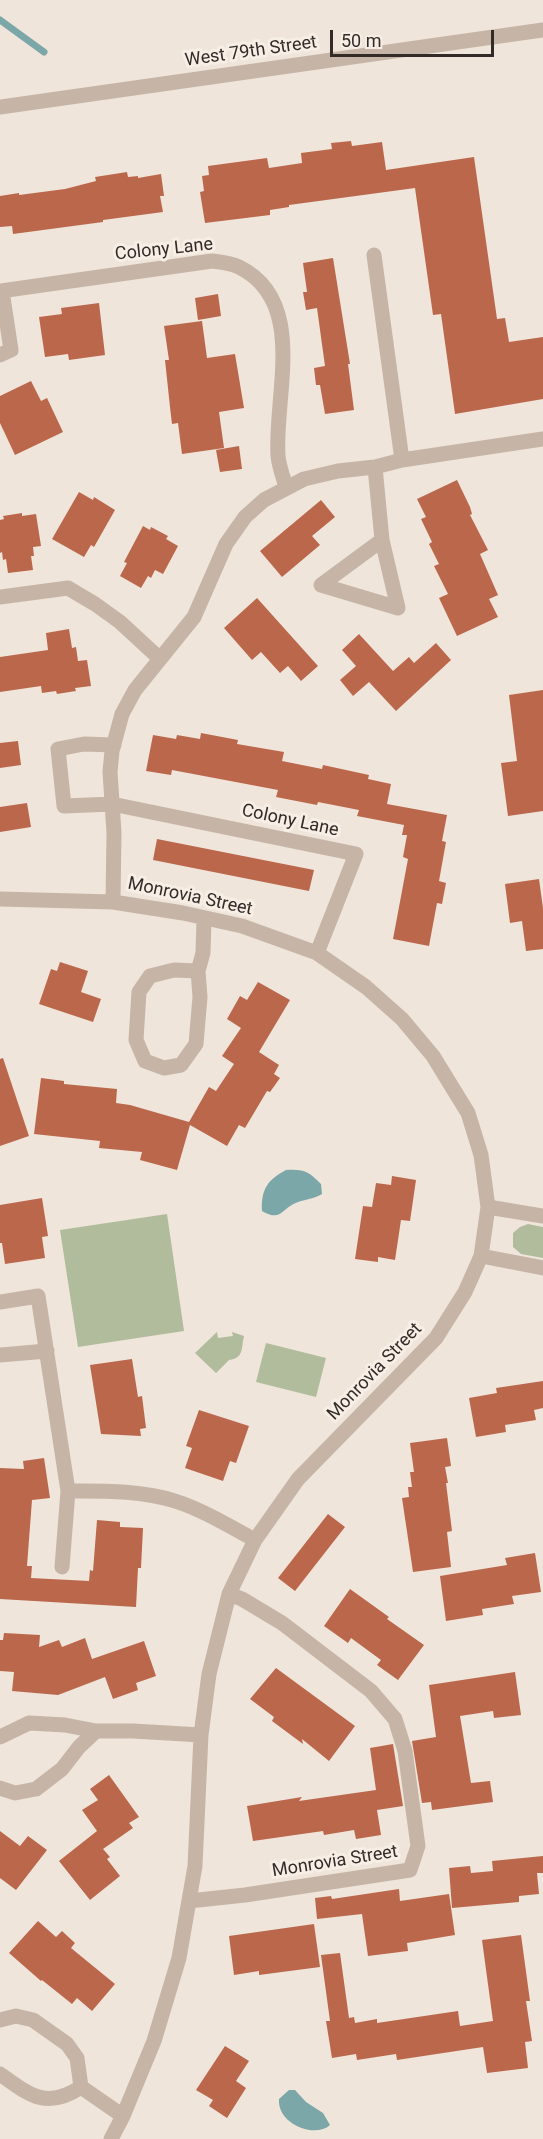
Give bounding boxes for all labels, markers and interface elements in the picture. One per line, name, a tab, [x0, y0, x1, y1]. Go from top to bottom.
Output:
scale bar	[333, 18, 496, 56]
text: 50 m	[341, 30, 381, 51]
street label: West 79th Street	[184, 32, 318, 72]
street label: Colony Lane	[114, 234, 214, 266]
street label: Colony Lane	[240, 800, 340, 842]
street label: Monrovia Street	[126, 873, 254, 921]
street label: Monrovia Street	[323, 1319, 427, 1425]
street label: Monrovia Street	[271, 1841, 399, 1883]

